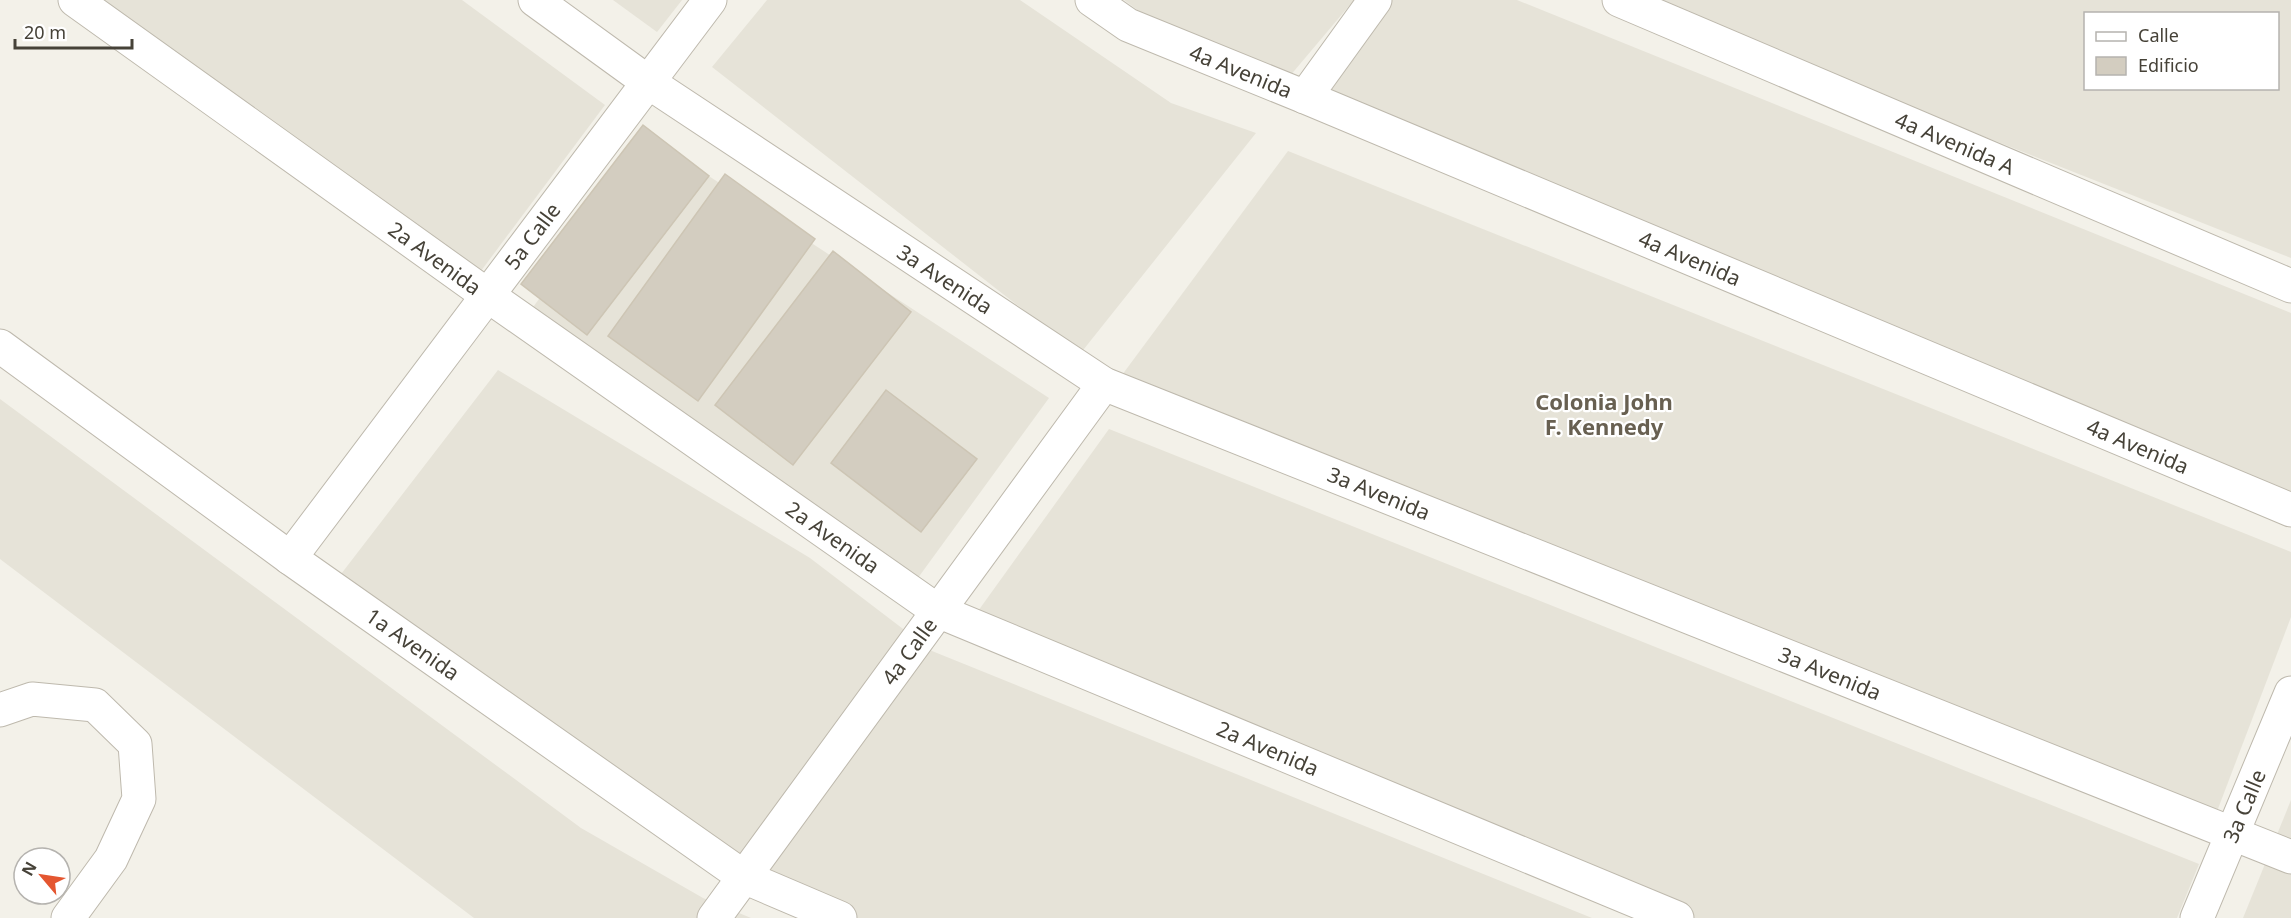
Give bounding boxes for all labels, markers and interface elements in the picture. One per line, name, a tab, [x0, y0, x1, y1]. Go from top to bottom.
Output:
scale bar	[15, 12, 132, 50]
legend	[2084, 12, 2279, 90]
text: 20 m	[24, 20, 66, 44]
text: Calle	[2138, 23, 2179, 47]
street label: 4a Avenida	[1186, 38, 1296, 104]
text: Edificio	[2138, 53, 2199, 77]
street label: 4a Avenida A	[1891, 105, 2020, 181]
street label: 5a Calle	[498, 197, 566, 275]
street label: 2a Avenida	[383, 215, 487, 301]
street label: 4a Avenida	[1635, 224, 1745, 292]
street label: 3a Avenida	[892, 238, 998, 320]
district label: Colonia John F. Kennedy	[1535, 386, 1673, 441]
street label: 4a Avenida	[2083, 412, 2193, 480]
street label: 3a Avenida	[1324, 460, 1434, 526]
street label: 2a Avenida	[781, 494, 885, 580]
street label: 1a Avenida	[361, 601, 465, 687]
street label: 4a Calle	[875, 612, 943, 690]
street label: 3a Avenida	[1775, 640, 1885, 706]
street label: 2a Avenida	[1213, 714, 1323, 782]
street label: 3a Calle	[2216, 765, 2272, 847]
north arrow	[12, 846, 72, 906]
text: N	[16, 858, 42, 880]

